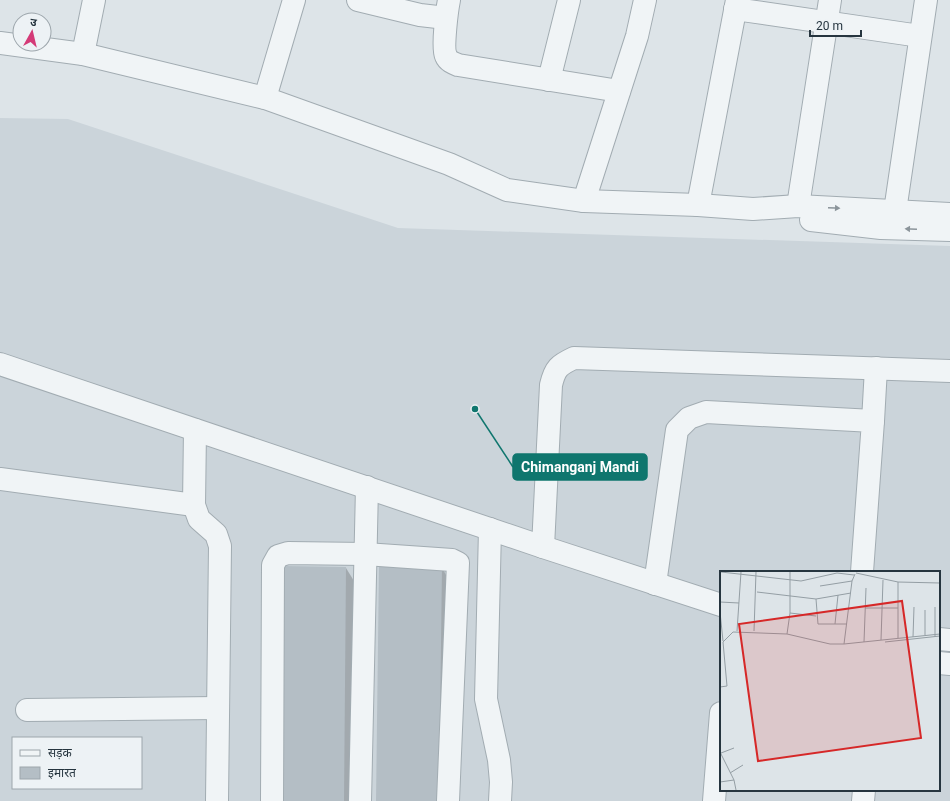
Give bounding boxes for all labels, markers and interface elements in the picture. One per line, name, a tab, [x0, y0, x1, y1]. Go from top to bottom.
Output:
north arrow	[12, 12, 52, 52]
scale bar	[810, 12, 861, 38]
text: उ	[29, 16, 38, 30]
text: 20 m	[816, 19, 843, 33]
one-way arrow	[828, 204, 840, 211]
one-way arrow	[904, 226, 917, 232]
callout: Chimanganj Mandi	[513, 454, 647, 480]
text: Chimanganj Mandi	[521, 459, 639, 475]
inset map	[720, 571, 940, 791]
legend	[12, 737, 142, 789]
text: सड़क	[48, 746, 73, 760]
text: इमारत	[48, 766, 77, 780]

